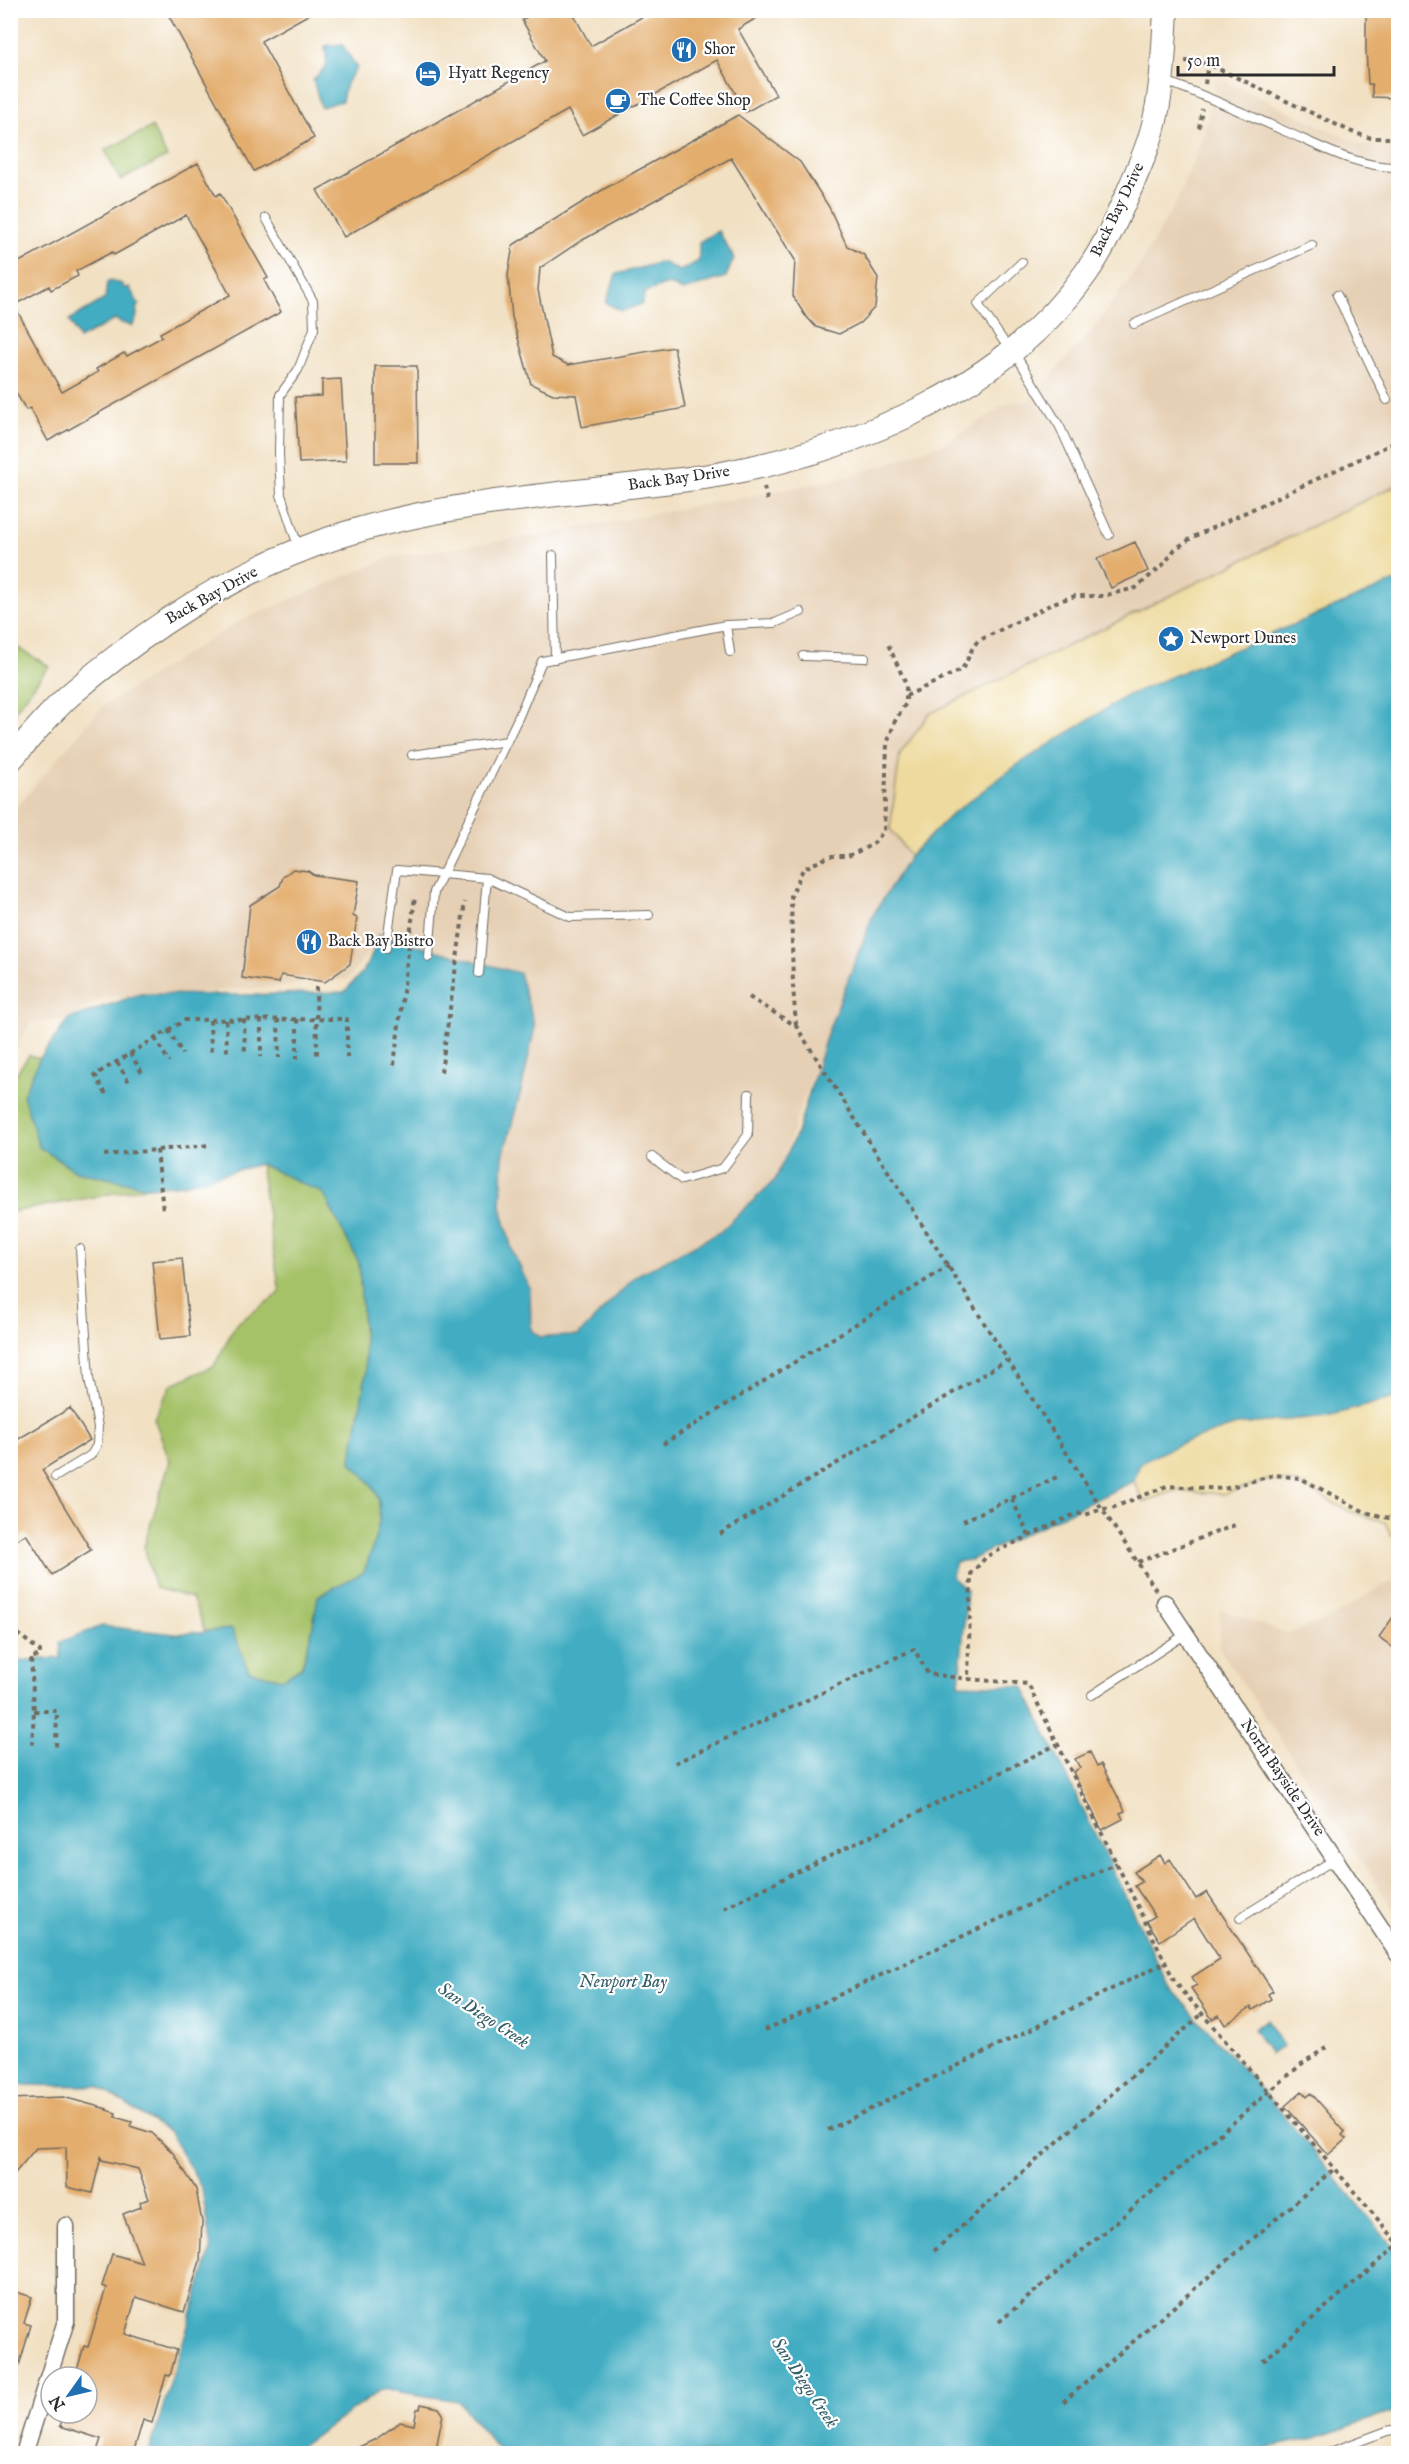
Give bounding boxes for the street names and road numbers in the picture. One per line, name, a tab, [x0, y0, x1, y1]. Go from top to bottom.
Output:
street label: Back Bay Drive	[1087, 160, 1149, 260]
street label: Back Bay Drive	[627, 462, 731, 496]
street label: Back Bay Drive	[162, 562, 262, 630]
street label: North Bayside Drive	[1235, 1716, 1329, 1840]

